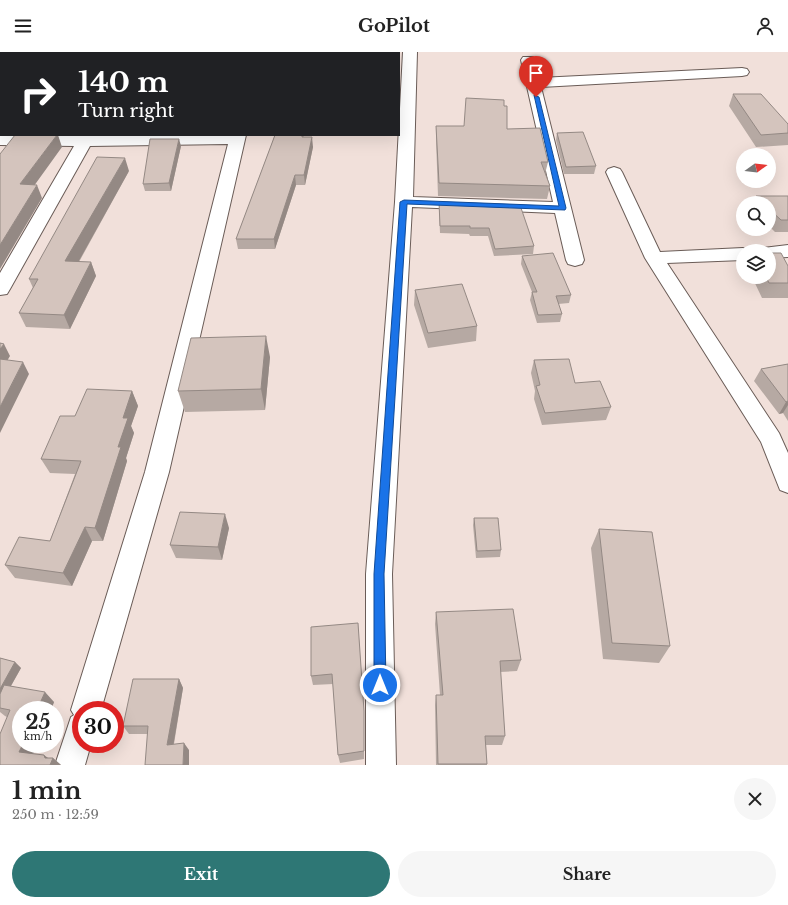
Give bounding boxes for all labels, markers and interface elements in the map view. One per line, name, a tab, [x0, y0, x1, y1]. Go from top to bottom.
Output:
icon: menu	[12, 15, 34, 37]
text: GoPilot	[358, 15, 430, 37]
icon: person	[754, 15, 776, 37]
pin	[519, 56, 553, 97]
icon: arrive	[525, 62, 547, 84]
text: 140 m	[78, 65, 168, 100]
icon: right	[12, 68, 64, 120]
text: Turn right	[78, 100, 174, 122]
north arrow	[736, 148, 776, 188]
map controls	[736, 148, 776, 284]
button: search	[736, 196, 776, 236]
button: layers	[736, 244, 776, 284]
position arrow	[359, 664, 401, 706]
speed limit sign: 30	[72, 701, 124, 753]
text: 25	[26, 710, 50, 734]
text: km/h	[24, 730, 52, 743]
text: 1 min	[12, 776, 82, 805]
button: close	[734, 778, 776, 820]
text: 250 m · 12:59	[12, 806, 99, 823]
button: Exit	[12, 851, 390, 897]
button: Share	[398, 851, 776, 897]

